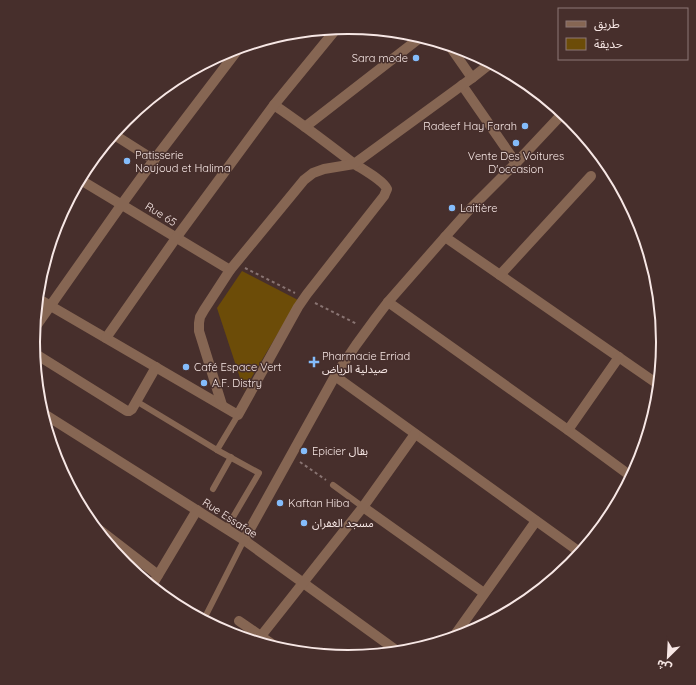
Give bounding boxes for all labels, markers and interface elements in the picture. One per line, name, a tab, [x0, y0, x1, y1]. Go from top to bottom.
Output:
legend	[558, 8, 688, 60]
text: طريق	[594, 16, 620, 32]
text: حديقة	[594, 36, 623, 51]
place label: Sara mode	[352, 51, 408, 65]
marker: Sara mode	[411, 53, 421, 63]
place label: Radeef Hay Farah	[423, 119, 517, 133]
marker: Radeef Hay Farah	[520, 121, 530, 131]
marker: Vente Des Voitures D'occasion	[511, 138, 521, 148]
place label: Patisserie Noujoud et Halima	[135, 148, 231, 175]
place label: Vente Des Voitures D'occasion	[468, 149, 564, 176]
marker: Patisserie Noujoud et Halima	[122, 156, 132, 166]
street label: Rue 65	[143, 199, 179, 229]
place label: Laitière	[460, 201, 497, 215]
marker: Laitière	[447, 203, 457, 213]
place label: Pharmacie Erriad صيدلية الرياض	[322, 349, 410, 376]
marker: Pharmacie Erriad صيدلية الرياض	[309, 357, 319, 367]
place label: Café Espace Vert	[194, 360, 282, 374]
marker: Café Espace Vert	[181, 362, 191, 372]
place label: A.F. Distry	[212, 376, 262, 390]
marker: A.F. Distry	[199, 378, 209, 388]
place label: Epicier بقال	[312, 444, 368, 458]
marker: Epicier بقال	[299, 446, 309, 456]
street label: Rue Essafae	[200, 495, 260, 541]
place label: Kaftan Hiba	[288, 496, 349, 510]
marker: Kaftan Hiba	[275, 498, 285, 508]
place label: مسجد الغفران	[312, 516, 374, 530]
marker: مسجد الغفران	[299, 518, 309, 528]
north arrow	[648, 637, 688, 677]
text: ش	[654, 657, 674, 676]

